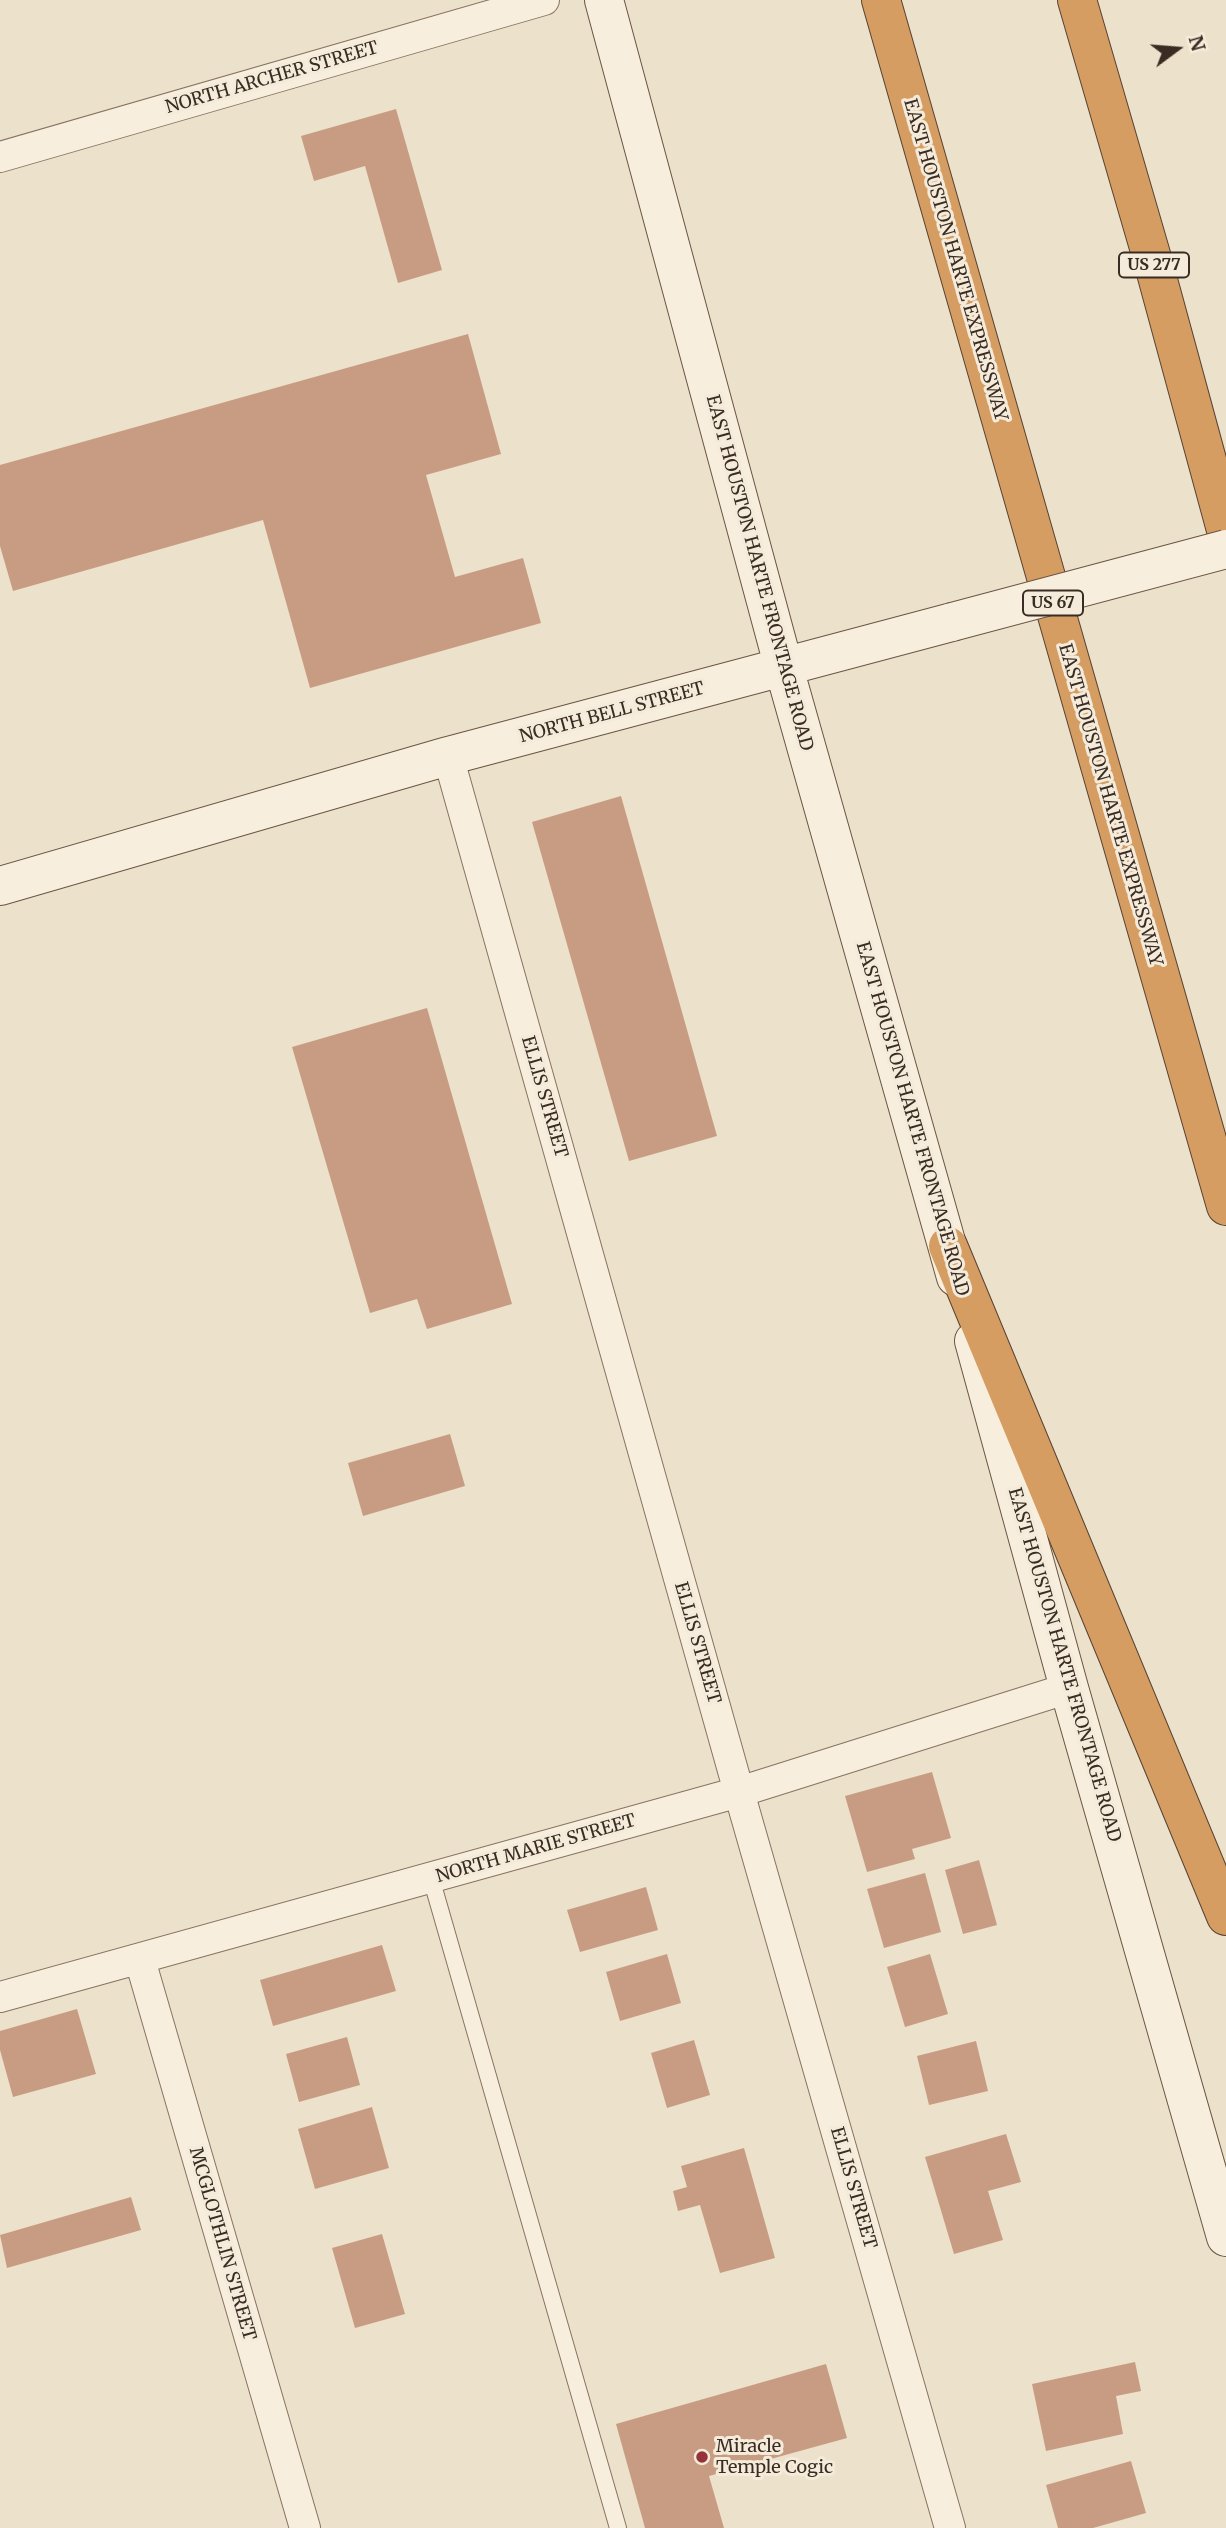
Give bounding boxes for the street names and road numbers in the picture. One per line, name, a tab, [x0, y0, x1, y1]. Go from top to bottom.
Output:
street label: NORTH ARCHER STREET	[163, 37, 381, 119]
street label: EAST HOUSTON HARTE EXPRESSWAY	[899, 96, 1011, 424]
road number: US 277	[1119, 252, 1189, 278]
street label: EAST HOUSTON HARTE FRONTAGE ROAD	[701, 393, 817, 753]
road number: US 67	[1023, 590, 1083, 616]
street label: EAST HOUSTON HARTE EXPRESSWAY	[1054, 641, 1166, 969]
street label: NORTH BELL STREET	[517, 678, 707, 748]
street label: EAST HOUSTON HARTE FRONTAGE ROAD	[851, 939, 973, 1299]
street label: ELLIS STREET	[516, 1034, 572, 1160]
street label: EAST HOUSTON HARTE FRONTAGE ROAD	[1003, 1485, 1125, 1845]
street label: ELLIS STREET	[669, 1580, 725, 1706]
street label: NORTH MARIE STREET	[434, 1810, 638, 1888]
street label: ELLIS STREET	[825, 2125, 881, 2251]
street label: MCGLOTHLIN STREET	[184, 2145, 260, 2343]

